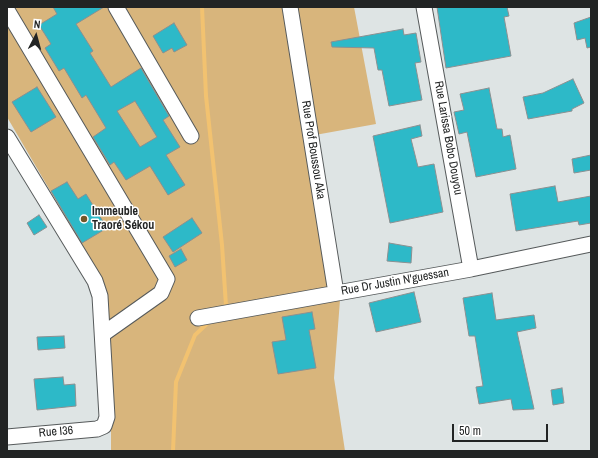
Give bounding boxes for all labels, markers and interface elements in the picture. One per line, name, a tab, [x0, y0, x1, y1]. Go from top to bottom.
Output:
north arrow	[16, 16, 56, 56]
text: N	[33, 17, 41, 31]
street label: Rue Larissa Bobo Douyou	[431, 80, 465, 196]
street label: Rue Prof Boussou Aka	[298, 100, 328, 200]
place label: Immeuble Traoré Sékou	[92, 205, 154, 233]
marker: Immeuble Traoré Sékou	[79, 214, 89, 224]
street label: Rue Dr Justin N'guessan	[340, 265, 450, 299]
scale bar	[454, 416, 550, 442]
street label: Rue I36	[38, 423, 74, 441]
text: 50 m	[459, 423, 481, 439]

